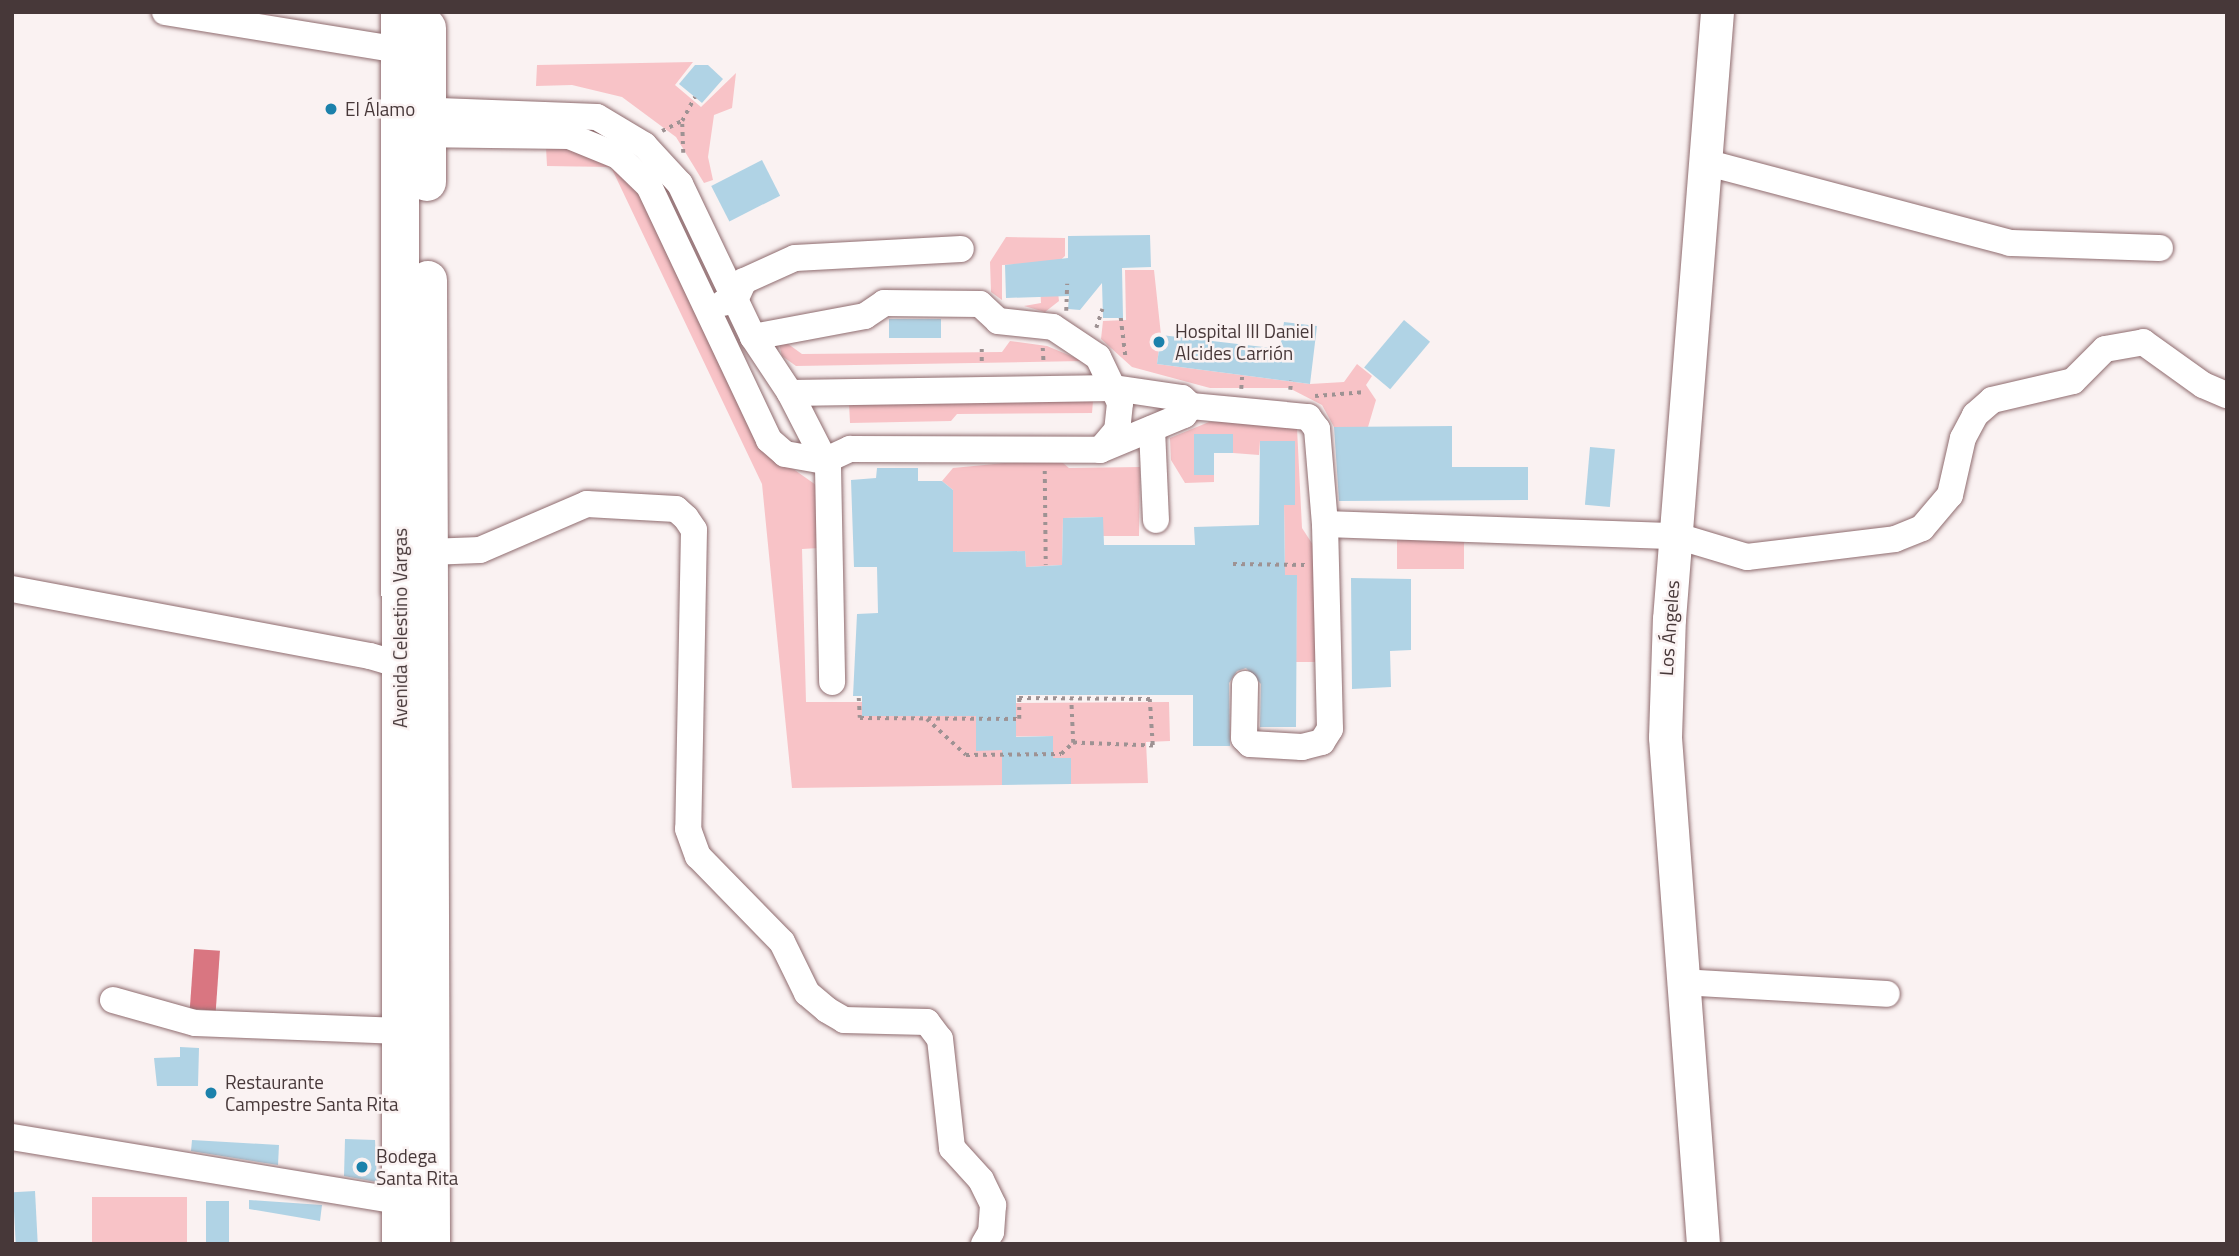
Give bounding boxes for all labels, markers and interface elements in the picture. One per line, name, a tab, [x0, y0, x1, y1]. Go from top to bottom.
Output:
place label: El Álamo	[345, 98, 415, 120]
marker: El Álamo	[323, 101, 339, 117]
place label: Hospital III Daniel Alcides Carrión	[1175, 320, 1314, 364]
marker: Hospital III Daniel Alcides Carrión	[1149, 332, 1169, 352]
street label: Avenida Celestino Vargas	[389, 528, 411, 728]
street label: Los Ángeles	[1654, 579, 1684, 677]
place label: Restaurante Campestre Santa Rita	[225, 1071, 398, 1115]
marker: Restaurante Campestre Santa Rita	[203, 1085, 219, 1101]
place label: Bodega Santa Rita	[376, 1145, 458, 1189]
marker: Bodega Santa Rita	[354, 1159, 370, 1175]

